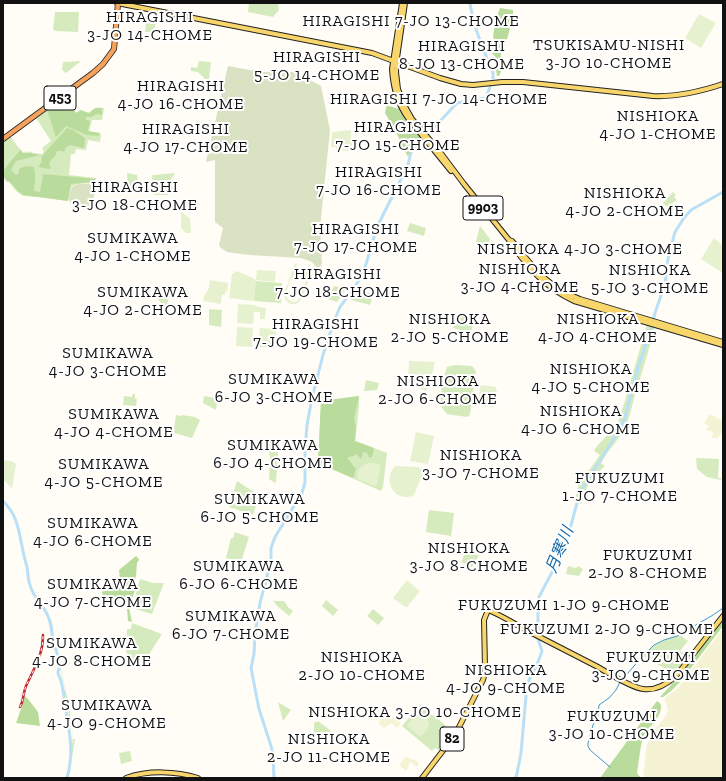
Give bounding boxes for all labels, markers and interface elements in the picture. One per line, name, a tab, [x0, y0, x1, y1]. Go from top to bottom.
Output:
district label: HIRAGISHI 3-JO 14-CHOME	[87, 7, 213, 45]
district label: HIRAGISHI 7-JO 13-CHOME	[302, 11, 520, 31]
district label: TSUKISAMU-NISHI 3-JO 10-CHOME	[533, 35, 685, 73]
district label: HIRAGISHI 8-JO 13-CHOME	[399, 36, 525, 74]
district label: HIRAGISHI 5-JO 14-CHOME	[254, 47, 380, 85]
district label: HIRAGISHI 4-JO 16-CHOME	[118, 76, 244, 114]
road number: 453	[44, 86, 76, 110]
district label: HIRAGISHI 7-JO 14-CHOME	[330, 89, 548, 109]
district label: NISHIOKA 4-JO 1-CHOME	[600, 106, 716, 144]
district label: HIRAGISHI 7-JO 15-CHOME	[336, 117, 460, 155]
district label: HIRAGISHI 4-JO 17-CHOME	[123, 119, 249, 157]
district label: HIRAGISHI 7-JO 16-CHOME	[316, 162, 442, 200]
district label: HIRAGISHI 3-JO 18-CHOME	[72, 177, 198, 215]
district label: NISHIOKA 4-JO 2-CHOME	[565, 183, 685, 221]
road number: 9903	[463, 196, 503, 220]
district label: HIRAGISHI 7-JO 17-CHOME	[294, 219, 418, 257]
district label: SUMIKAWA 4-JO 1-CHOME	[75, 228, 191, 266]
district label: NISHIOKA 4-JO 3-CHOME	[477, 239, 683, 259]
district label: NISHIOKA 3-JO 4-CHOME	[461, 259, 579, 297]
district label: NISHIOKA 5-JO 3-CHOME	[591, 260, 709, 298]
district label: HIRAGISHI 7-JO 18-CHOME	[275, 264, 401, 302]
district label: SUMIKAWA 4-JO 2-CHOME	[83, 282, 203, 320]
district label: NISHIOKA 2-JO 5-CHOME	[391, 309, 509, 347]
district label: NISHIOKA 4-JO 4-CHOME	[538, 309, 658, 347]
district label: HIRAGISHI 7-JO 19-CHOME	[253, 314, 379, 352]
district label: SUMIKAWA 4-JO 3-CHOME	[49, 343, 167, 381]
district label: NISHIOKA 4-JO 5-CHOME	[532, 359, 650, 397]
district label: SUMIKAWA 6-JO 3-CHOME	[215, 369, 333, 407]
district label: NISHIOKA 2-JO 6-CHOME	[378, 371, 498, 409]
district label: NISHIOKA 4-JO 6-CHOME	[521, 401, 641, 439]
district label: SUMIKAWA 4-JO 4-CHOME	[54, 404, 174, 442]
district label: SUMIKAWA 6-JO 4-CHOME	[213, 435, 333, 473]
district label: NISHIOKA 3-JO 7-CHOME	[422, 445, 540, 483]
district label: SUMIKAWA 4-JO 5-CHOME	[45, 454, 163, 492]
district label: FUKUZUMI 1-JO 7-CHOME	[562, 468, 678, 506]
district label: SUMIKAWA 6-JO 5-CHOME	[201, 489, 319, 527]
district label: SUMIKAWA 4-JO 6-CHOME	[33, 513, 153, 551]
water label: 月寒川	[542, 524, 578, 576]
district label: NISHIOKA 3-JO 8-CHOME	[410, 538, 528, 576]
district label: FUKUZUMI 2-JO 8-CHOME	[588, 545, 708, 583]
district label: SUMIKAWA 6-JO 6-CHOME	[179, 556, 299, 594]
district label: SUMIKAWA 4-JO 7-CHOME	[34, 574, 152, 612]
district label: FUKUZUMI 1-JO 9-CHOME	[458, 595, 670, 615]
district label: SUMIKAWA 6-JO 7-CHOME	[172, 606, 290, 644]
district label: FUKUZUMI 2-JO 9-CHOME	[500, 619, 714, 639]
district label: SUMIKAWA 4-JO 8-CHOME	[32, 633, 152, 671]
district label: NISHIOKA 2-JO 10-CHOME	[298, 647, 426, 685]
district label: FUKUZUMI 3-JO 9-CHOME	[592, 647, 710, 685]
district label: NISHIOKA 4-JO 9-CHOME	[446, 660, 566, 698]
district label: SUMIKAWA 4-JO 9-CHOME	[47, 695, 167, 733]
district label: NISHIOKA 3-JO 10-CHOME	[308, 702, 522, 722]
district label: FUKUZUMI 3-JO 10-CHOME	[549, 706, 675, 744]
road number: 82	[440, 727, 464, 751]
district label: NISHIOKA 2-JO 11-CHOME	[267, 729, 391, 767]

